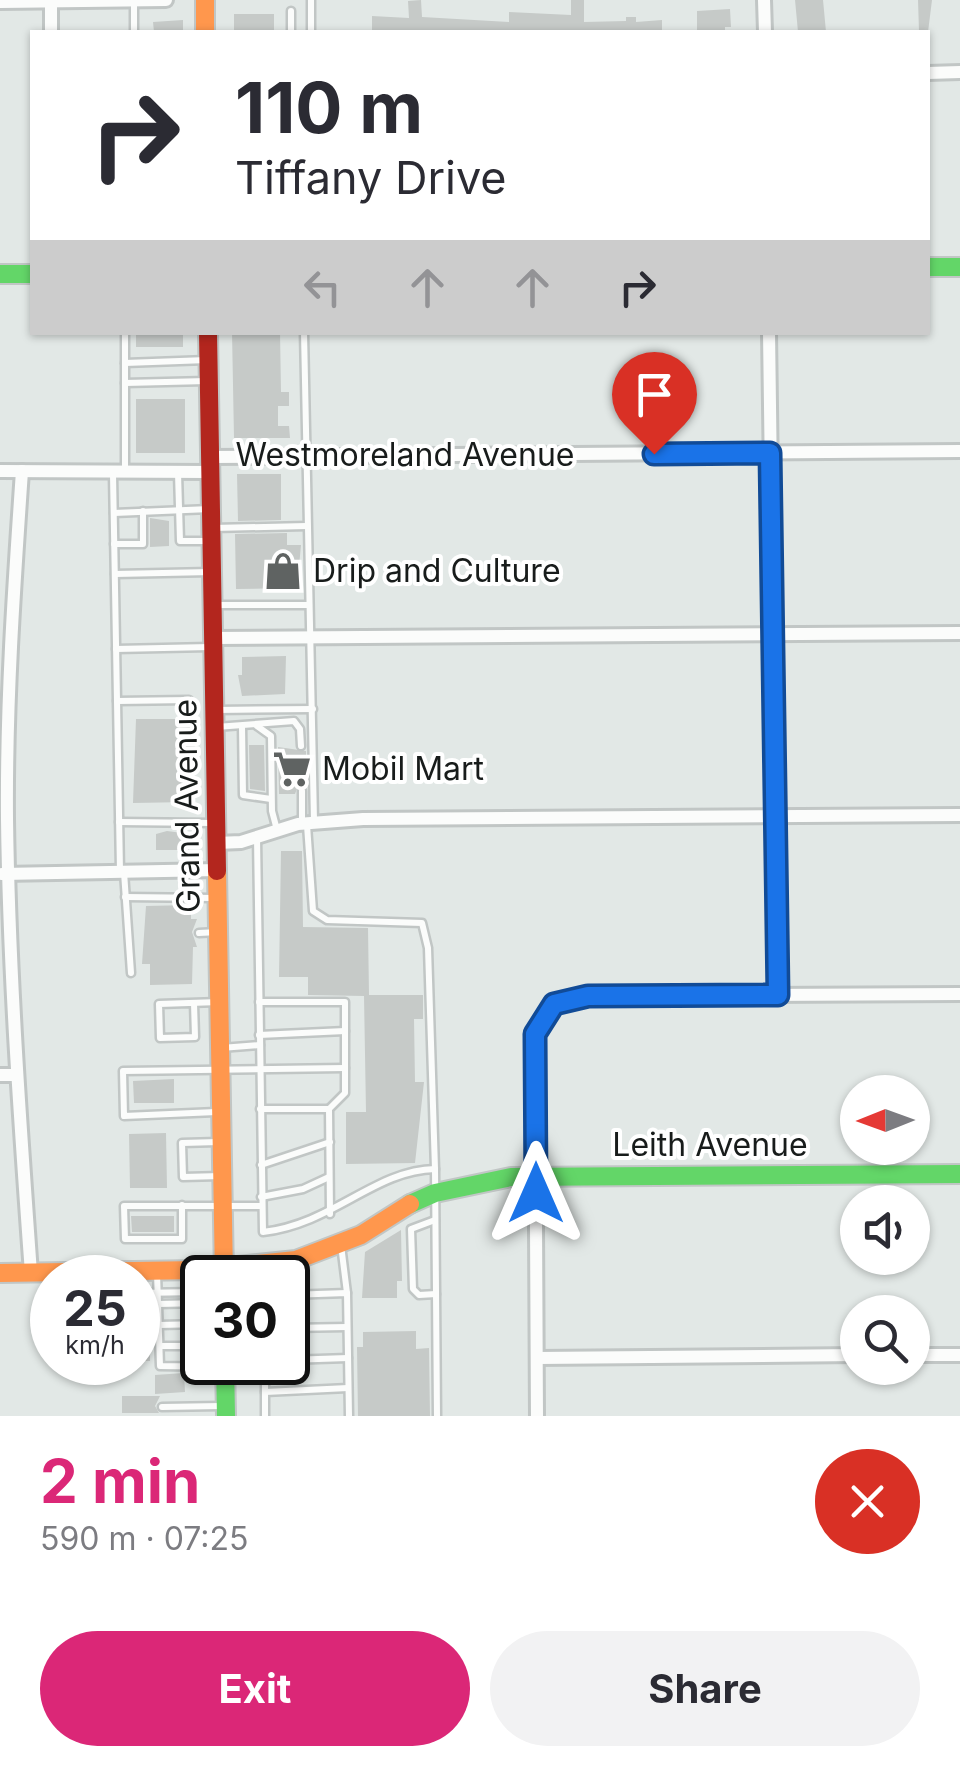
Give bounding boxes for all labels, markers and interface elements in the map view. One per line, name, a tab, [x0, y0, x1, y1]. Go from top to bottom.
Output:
text: 110 m	[235, 65, 423, 150]
icon: right	[70, 70, 200, 200]
text: Tiffany Drive	[235, 150, 507, 205]
icon: left	[295, 260, 350, 315]
icon: ahead	[400, 260, 455, 315]
icon: ahead	[505, 260, 560, 315]
icon: right	[610, 260, 665, 315]
pin	[612, 352, 697, 455]
icon: arrive	[627, 367, 682, 422]
street label: Westmoreland Avenue	[236, 435, 574, 474]
shop icon: Drip and Culture	[262, 550, 304, 592]
place label: Drip and Culture	[313, 551, 561, 590]
street label: Grand Avenue	[165, 699, 208, 913]
supermarket icon: Mobil Mart	[271, 748, 313, 790]
place label: Mobil Mart	[322, 749, 484, 788]
north arrow	[840, 1075, 930, 1165]
map controls	[840, 1075, 930, 1385]
street label: Leith Avenue	[612, 1125, 808, 1164]
position arrow	[484, 1141, 588, 1245]
button: sound	[840, 1185, 930, 1275]
speed limit sign: 30	[180, 1255, 310, 1385]
text: 25	[63, 1278, 127, 1338]
button: search	[840, 1295, 930, 1385]
text: km/h	[65, 1330, 125, 1360]
text: 2 min	[40, 1445, 200, 1517]
button: close	[815, 1449, 920, 1554]
text: 590 m · 07:25	[40, 1519, 249, 1558]
button: Exit	[40, 1631, 470, 1746]
button: Share	[490, 1631, 920, 1746]

